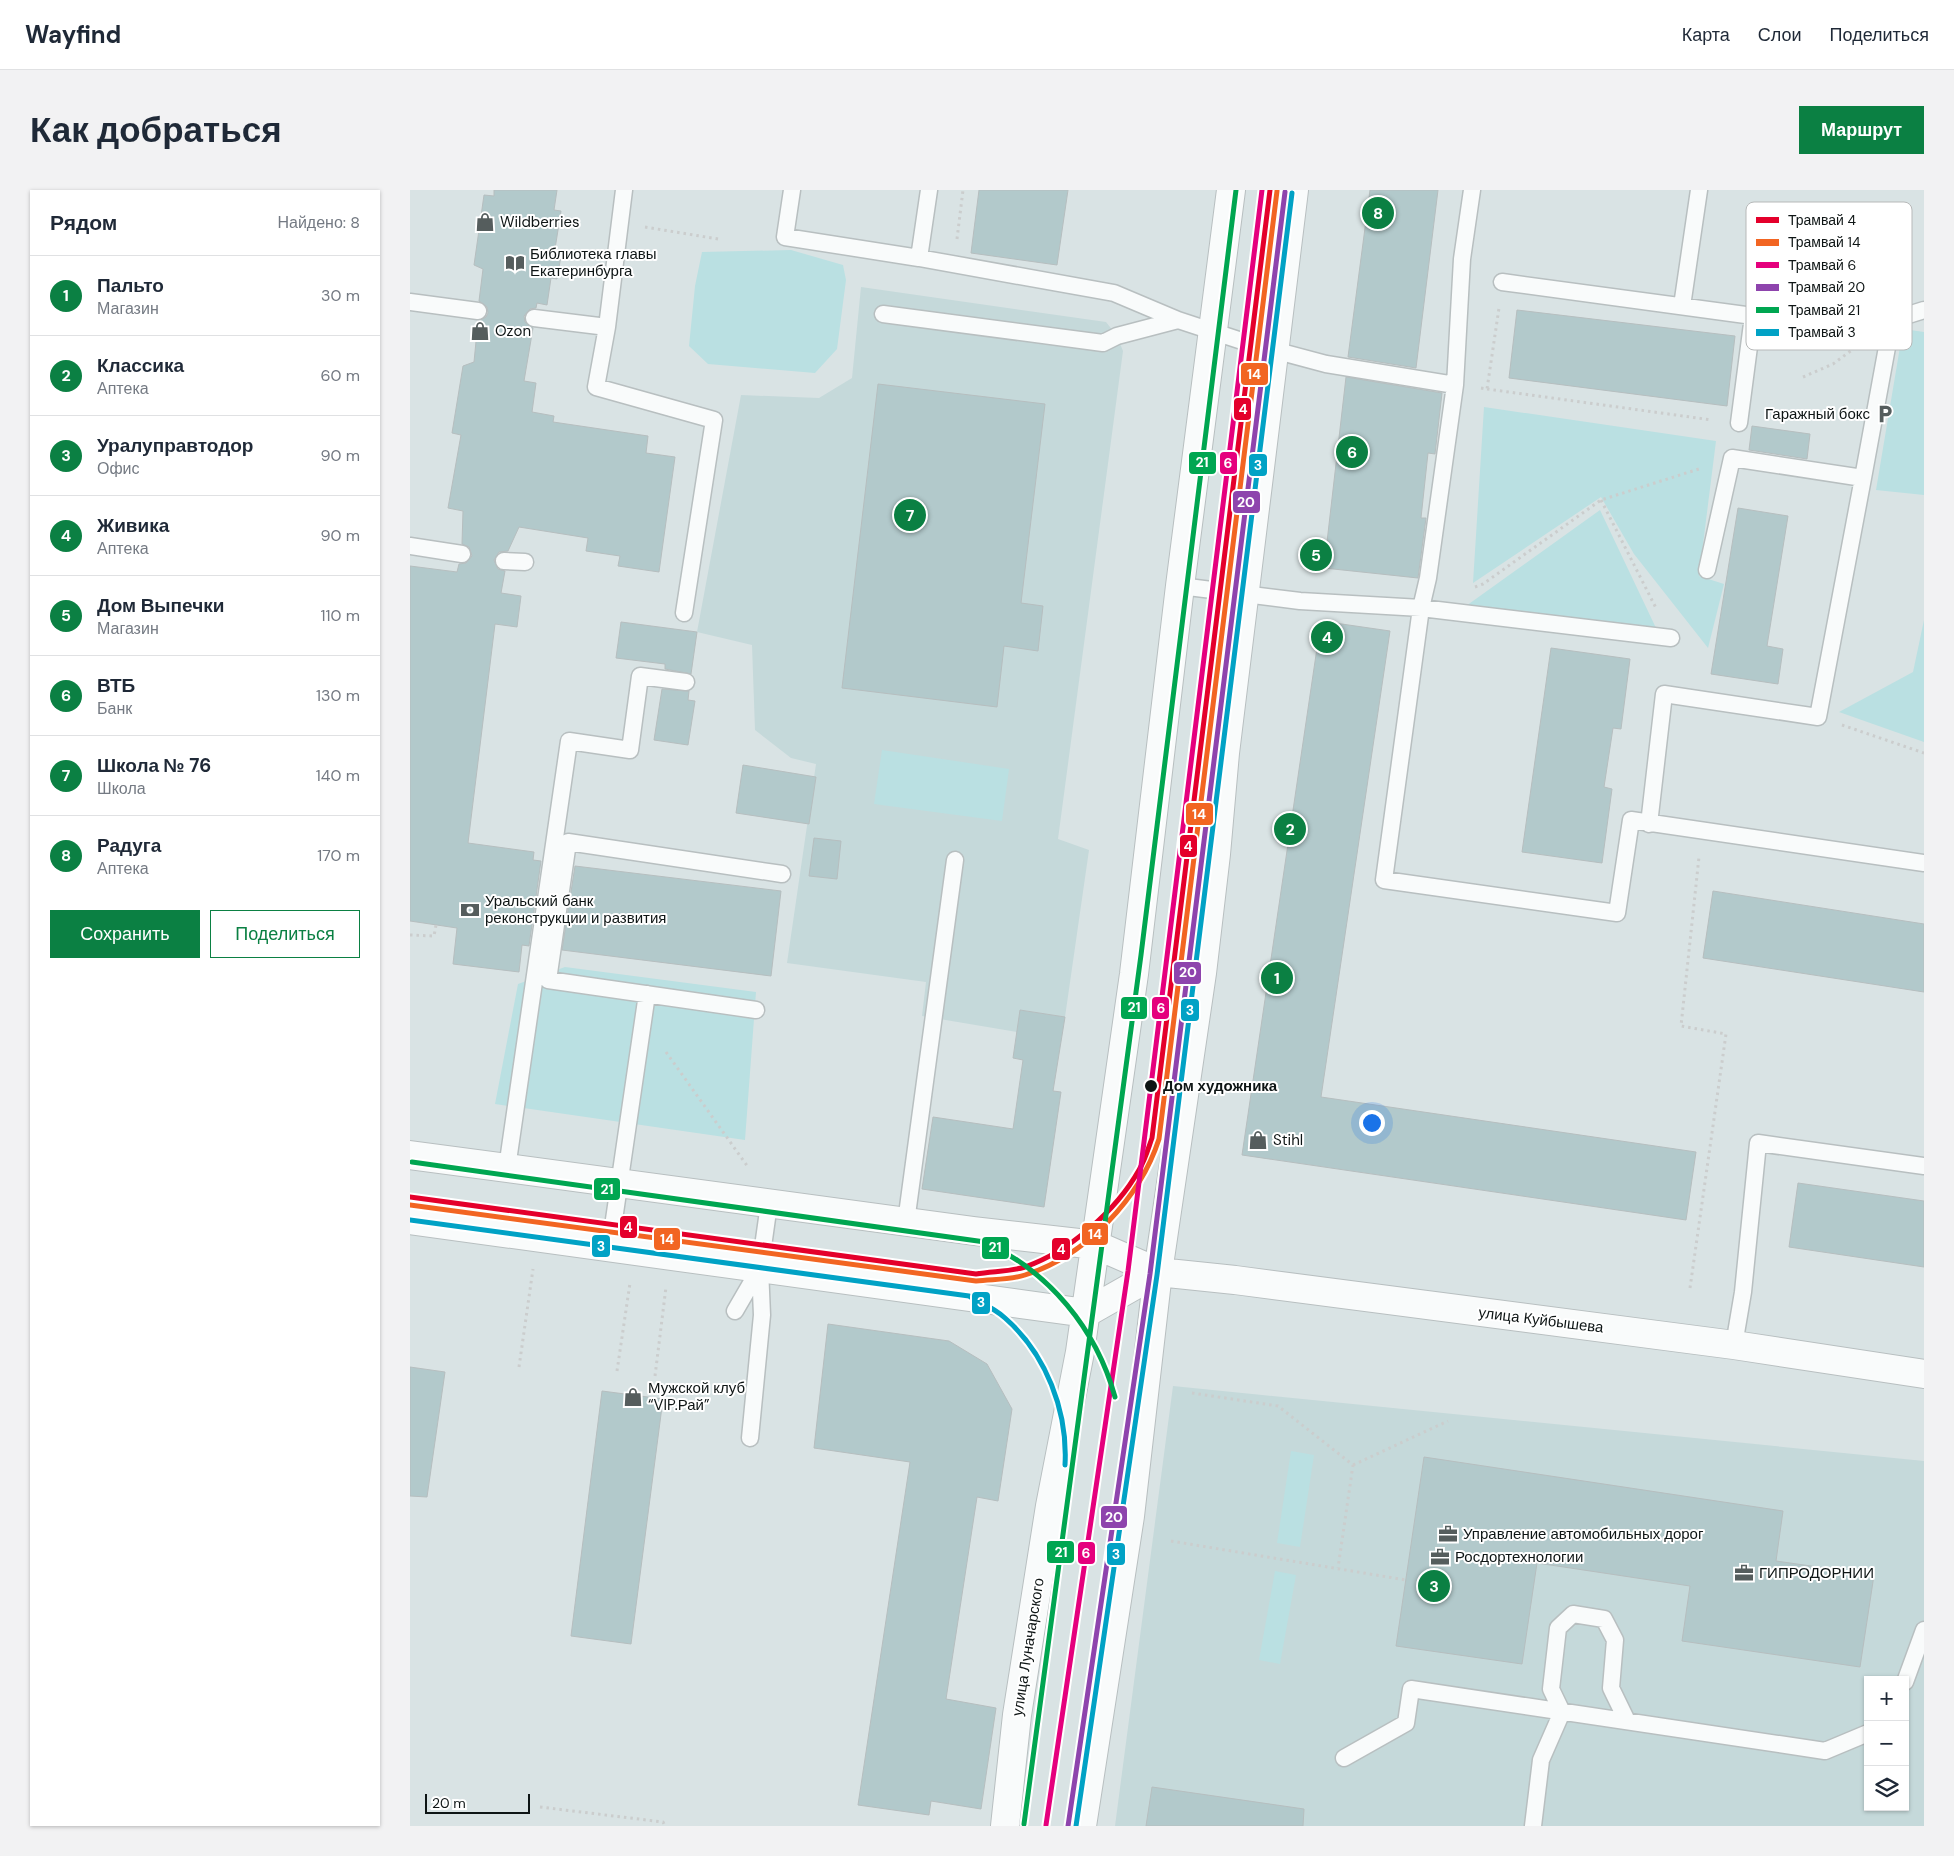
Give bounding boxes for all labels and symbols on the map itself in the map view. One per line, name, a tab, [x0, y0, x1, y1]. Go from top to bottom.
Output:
pin: 8	[1362, 194, 1394, 232]
legend	[1746, 202, 1912, 350]
shop icon: Wildberries	[474, 211, 496, 233]
text: Трамвай 4	[1788, 211, 1857, 229]
place label: Wildberries	[500, 212, 580, 232]
text: Трамвай 14	[1788, 233, 1861, 251]
place label: Библиотека главы Екатеринбурга	[530, 244, 657, 281]
library icon: Библиотека главы Екатеринбурга	[504, 252, 526, 274]
text: Трамвай 6	[1788, 256, 1856, 274]
text: Трамвай 20	[1788, 278, 1865, 296]
text: Трамвай 21	[1788, 301, 1860, 319]
shop icon: Ozon	[469, 320, 491, 342]
place label: Ozon	[495, 321, 531, 341]
text: Трамвай 3	[1788, 323, 1856, 341]
line badge: 14	[1240, 362, 1269, 386]
text: 14	[1247, 365, 1261, 383]
line badge: 4	[1233, 397, 1252, 421]
text: 4	[1238, 400, 1248, 418]
parking icon: Гаражный бокс	[1874, 403, 1896, 425]
place label: Гаражный бокс	[1765, 404, 1870, 424]
pin: 6	[1336, 433, 1368, 471]
line badge: 21	[1188, 451, 1217, 475]
line badge: 6	[1219, 451, 1238, 475]
text: 21	[1195, 453, 1209, 471]
line badge: 3	[1248, 453, 1268, 477]
text: 6	[1224, 454, 1233, 472]
text: 3	[1254, 456, 1262, 474]
line badge: 20	[1232, 490, 1261, 514]
text: 20	[1237, 493, 1255, 511]
pin: 7	[894, 496, 926, 534]
pin: 5	[1300, 536, 1332, 574]
pin: 4	[1311, 618, 1343, 656]
line badge: 14	[1185, 802, 1214, 826]
text: 14	[1192, 805, 1206, 823]
pin: 2	[1274, 810, 1306, 848]
line badge: 4	[1179, 834, 1198, 858]
text: 4	[1183, 837, 1193, 855]
place label: Уральский банк реконструкции и развития	[485, 891, 666, 928]
bank icon: Уральский банк реконструкции и развития	[459, 899, 481, 921]
pin: 1	[1261, 959, 1293, 997]
line badge: 20	[1173, 961, 1202, 985]
text: 20	[1179, 963, 1197, 981]
line badge: 21	[1120, 996, 1148, 1020]
line badge: 6	[1151, 996, 1170, 1020]
text: 21	[1127, 998, 1141, 1016]
line badge: 3	[1180, 998, 1200, 1022]
text: 6	[1157, 999, 1166, 1017]
text: 3	[1186, 1001, 1194, 1019]
place label: Дом художника	[1163, 1076, 1278, 1096]
marker: Дом художника	[1143, 1078, 1159, 1094]
your location	[1359, 1110, 1385, 1136]
shop icon: Stihl	[1247, 1129, 1269, 1151]
place label: Stihl	[1273, 1130, 1303, 1150]
line badge: 21	[593, 1177, 621, 1201]
text: 21	[600, 1180, 614, 1198]
line badge: 4	[619, 1215, 638, 1239]
text: 4	[623, 1218, 633, 1236]
line badge: 14	[1081, 1222, 1109, 1246]
text: 14	[1088, 1225, 1102, 1243]
line badge: 14	[653, 1227, 681, 1251]
text: 14	[660, 1230, 674, 1248]
line badge: 3	[591, 1234, 611, 1258]
line badge: 21	[981, 1236, 1010, 1260]
text: 3	[597, 1237, 605, 1255]
line badge: 4	[1051, 1237, 1071, 1261]
text: 21	[988, 1238, 1002, 1256]
text: 4	[1056, 1240, 1066, 1258]
line badge: 3	[971, 1291, 991, 1315]
text: 3	[977, 1293, 985, 1311]
street label: улица Куйбышева	[1477, 1302, 1605, 1338]
place label: Мужской клуб “VIP.Рай”	[648, 1378, 745, 1415]
shop icon: Мужской клуб “VIP.Рай”	[622, 1386, 644, 1408]
line badge: 20	[1100, 1505, 1128, 1529]
text: 20	[1105, 1508, 1123, 1526]
office icon: Управление автомобильных дорог	[1437, 1523, 1459, 1545]
place label: Управление автомобильных дорог	[1463, 1524, 1704, 1544]
line badge: 21	[1046, 1540, 1075, 1564]
line badge: 6	[1077, 1541, 1096, 1565]
line badge: 3	[1106, 1542, 1126, 1566]
text: 21	[1054, 1543, 1068, 1561]
text: 6	[1082, 1544, 1091, 1562]
text: 3	[1112, 1545, 1120, 1563]
office icon: Росдортехнологии	[1429, 1546, 1451, 1568]
place label: Росдортехнологии	[1455, 1547, 1583, 1567]
office icon: ГИПРОДОРНИИ	[1733, 1562, 1755, 1584]
place label: ГИПРОДОРНИИ	[1759, 1563, 1874, 1583]
pin: 3	[1418, 1567, 1450, 1605]
street label: улица Луначарского	[1007, 1576, 1049, 1718]
scale bar	[425, 1791, 530, 1814]

